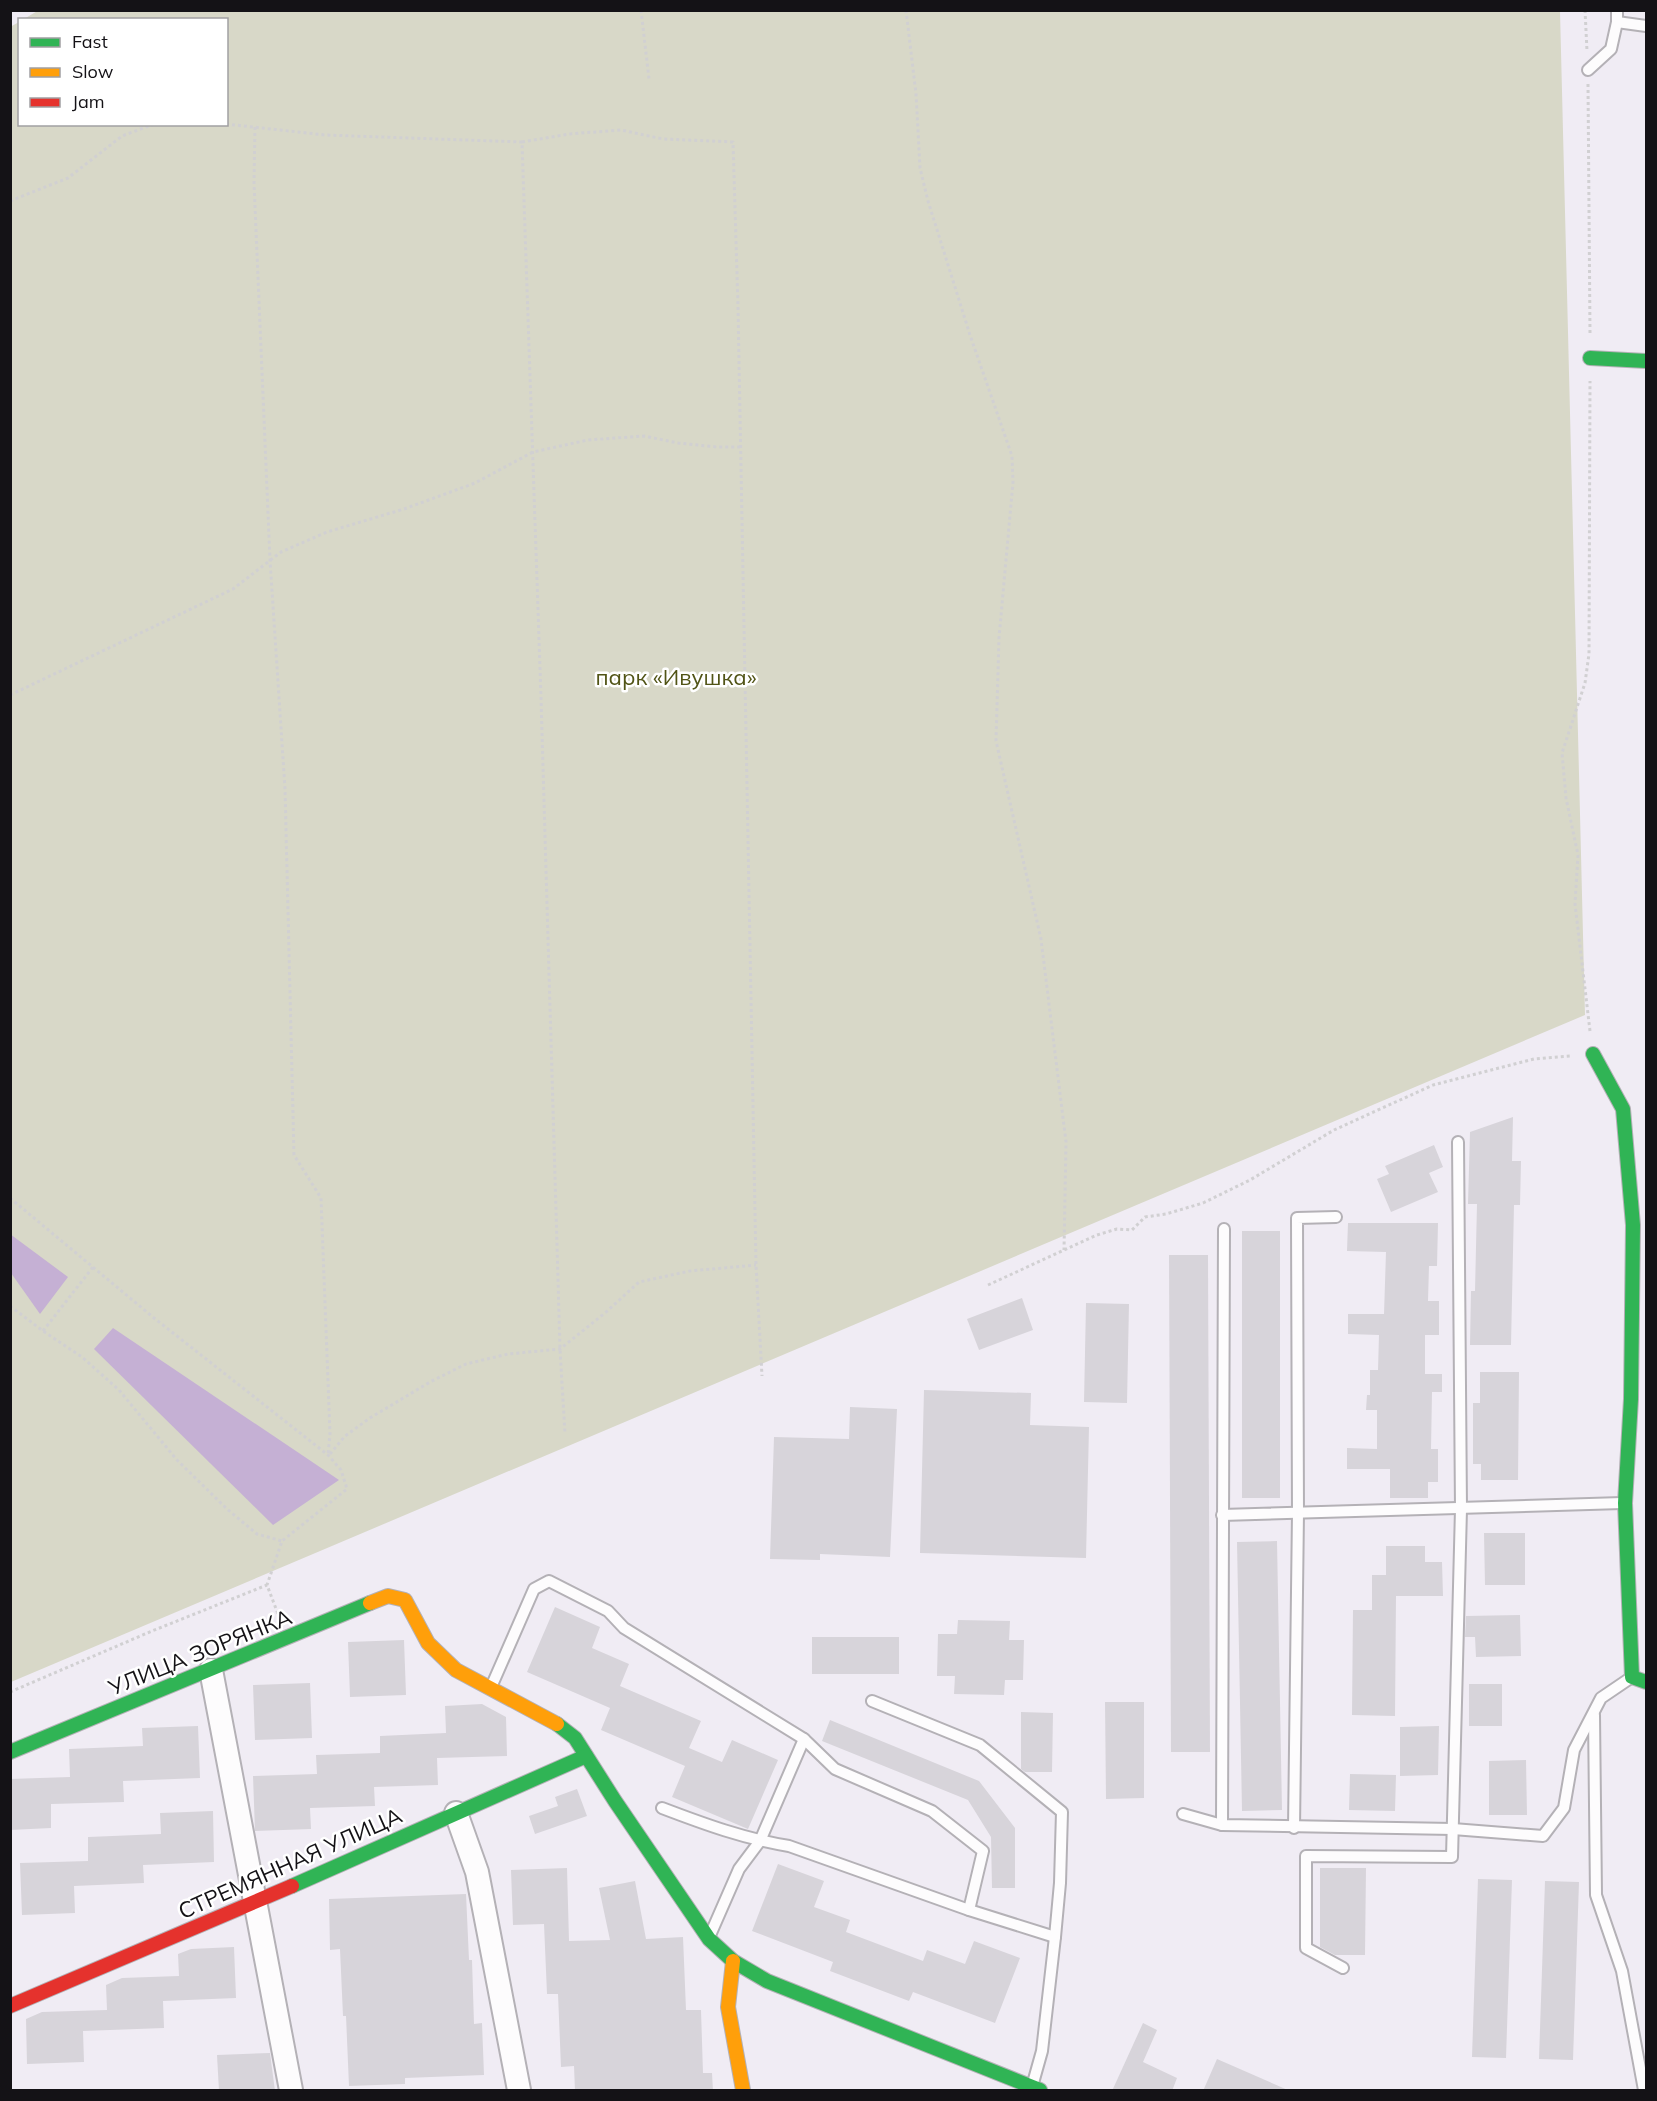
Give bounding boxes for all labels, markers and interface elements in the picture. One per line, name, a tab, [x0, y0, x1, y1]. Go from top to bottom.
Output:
legend	[18, 18, 228, 126]
text: Fast	[72, 30, 108, 53]
text: Slow	[72, 60, 114, 83]
text: Jam	[72, 90, 105, 113]
park label: парк «Ивушка»	[596, 663, 757, 691]
street label: УЛИЦА ЗОРЯНКА	[103, 1602, 296, 1702]
street label: СТРЕМЯННАЯ УЛИЦА	[174, 1801, 406, 1925]

